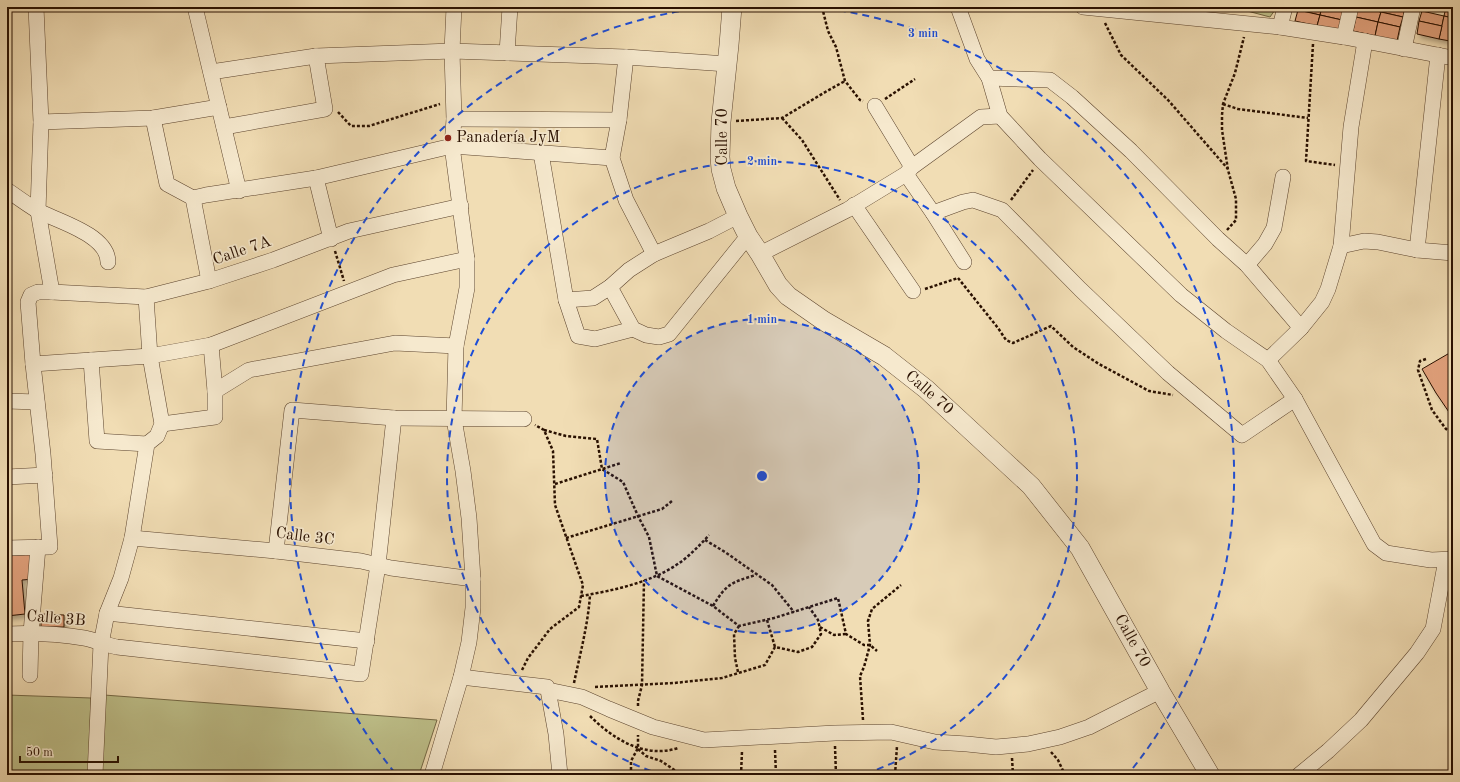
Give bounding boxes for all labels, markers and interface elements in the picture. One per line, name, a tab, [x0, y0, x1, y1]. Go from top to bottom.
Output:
text: 3 min	[908, 28, 938, 40]
street label: Calle 70	[715, 108, 731, 166]
place label: Panadería JyM	[456, 130, 560, 146]
marker: Panadería JyM	[443, 133, 453, 143]
text: 2 min	[747, 156, 777, 168]
street label: Calle 7A	[211, 234, 273, 268]
text: 1 min	[747, 314, 777, 326]
street label: Calle 70	[902, 368, 956, 418]
centre of rings	[755, 469, 769, 483]
street label: Calle 3C	[275, 525, 335, 549]
street label: Calle 3B	[26, 608, 86, 630]
street label: Calle 70	[1111, 612, 1153, 670]
scale bar	[20, 738, 118, 764]
text: 50 m	[26, 746, 53, 759]

